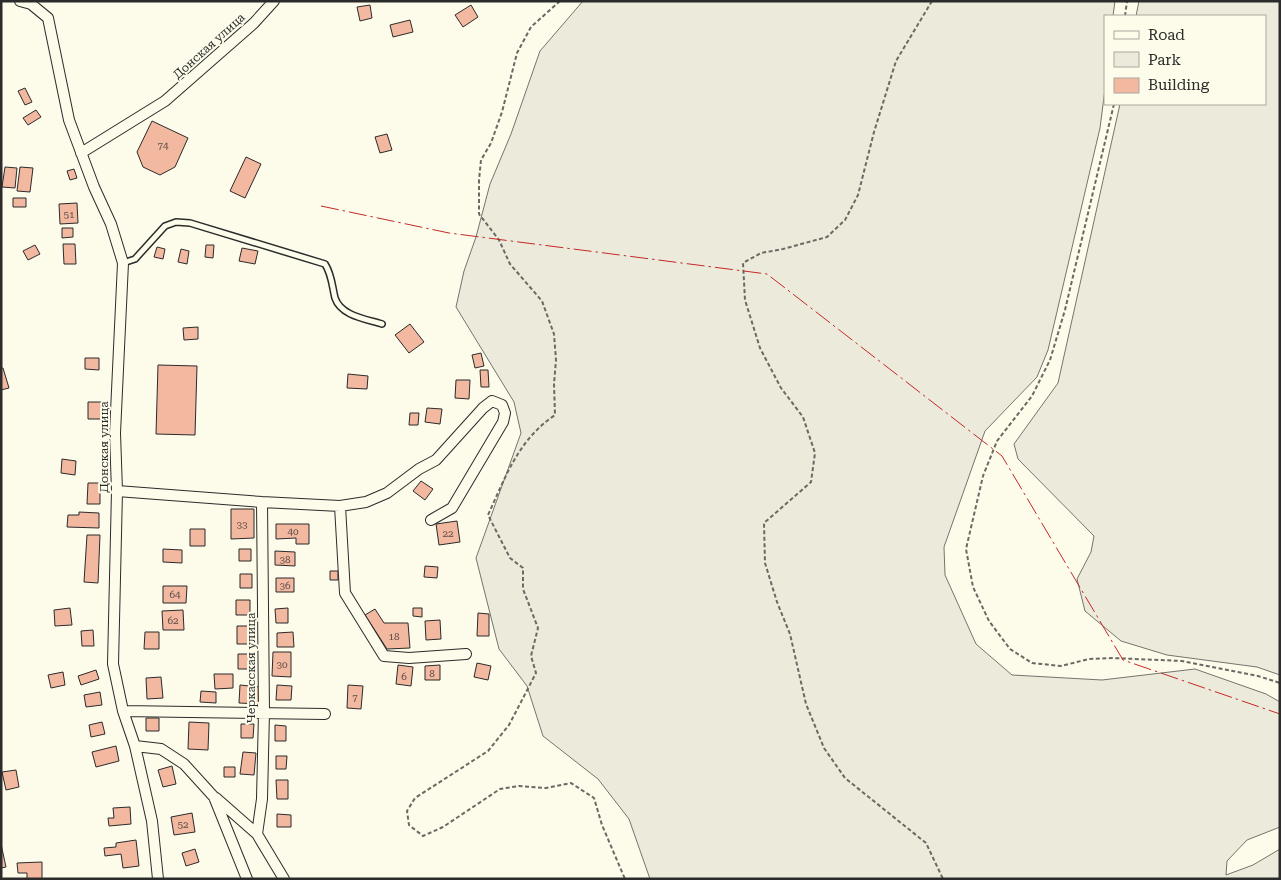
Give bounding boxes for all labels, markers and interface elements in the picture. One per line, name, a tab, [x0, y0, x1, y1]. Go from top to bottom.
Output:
street label: Донская улица	[170, 10, 248, 82]
legend	[1104, 15, 1266, 105]
text: Road	[1148, 26, 1185, 44]
text: Park	[1148, 51, 1182, 69]
text: Building	[1148, 76, 1210, 94]
house number: 74	[157, 140, 169, 151]
house number: 51	[63, 209, 75, 220]
street label: Донская улица	[97, 401, 111, 493]
house number: 33	[236, 519, 248, 530]
house number: 40	[287, 526, 299, 537]
house number: 22	[442, 528, 454, 539]
house number: 38	[279, 554, 291, 565]
house number: 36	[279, 580, 291, 591]
house number: 64	[169, 589, 181, 600]
street label: Черкасская улица	[244, 612, 258, 723]
house number: 62	[167, 615, 179, 626]
house number: 18	[388, 631, 400, 642]
house number: 30	[276, 659, 288, 670]
house number: 8	[429, 668, 435, 679]
house number: 6	[401, 671, 407, 682]
house number: 7	[352, 692, 358, 703]
house number: 52	[177, 819, 189, 830]

